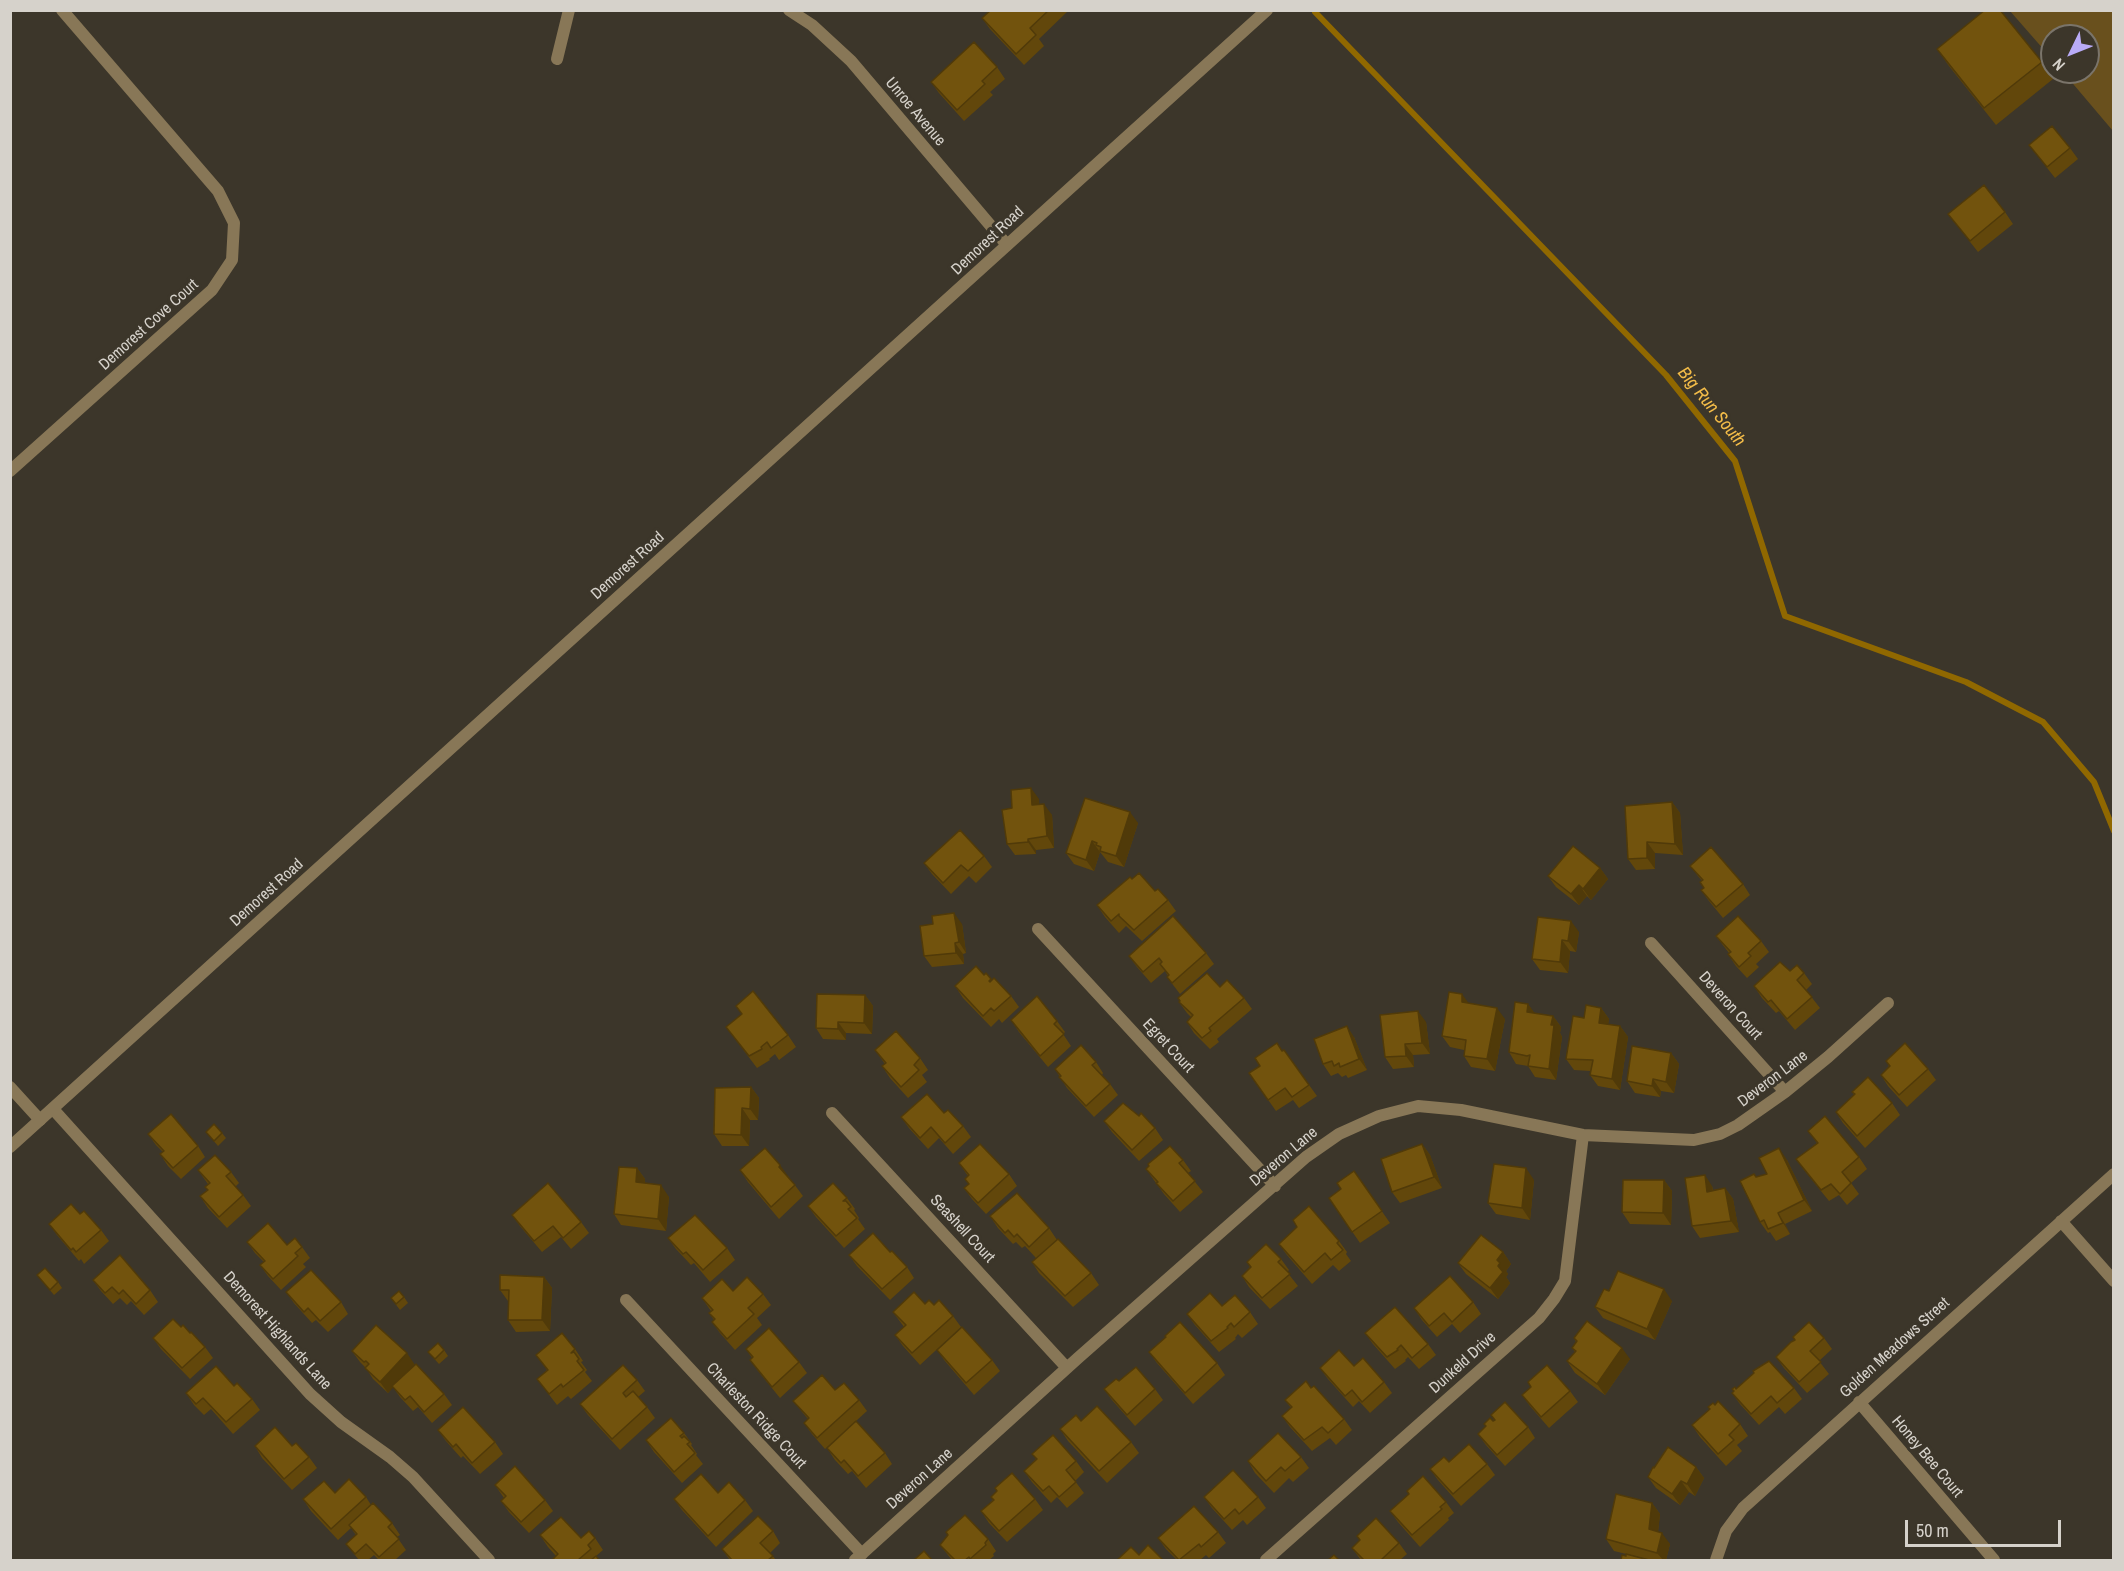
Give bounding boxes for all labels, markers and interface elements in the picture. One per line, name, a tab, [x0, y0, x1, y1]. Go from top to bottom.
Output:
north arrow	[2040, 24, 2100, 84]
text: N	[2047, 54, 2070, 76]
street label: Unroe Avenue	[881, 74, 949, 150]
street label: Demorest Road	[948, 203, 1028, 279]
street label: Demorest Cove Court	[95, 275, 203, 375]
water label: Big Run South	[1672, 363, 1750, 451]
street label: Demorest Road	[587, 528, 669, 604]
street label: Demorest Road	[226, 855, 308, 931]
street label: Deveron Court	[1694, 968, 1766, 1044]
street label: Egret Court	[1138, 1015, 1198, 1077]
street label: Deveron Lane	[1734, 1047, 1812, 1111]
street label: Deveron Lane	[1246, 1123, 1322, 1191]
street label: Seashell Court	[926, 1191, 998, 1267]
street label: Demorest Highlands Lane	[219, 1268, 335, 1394]
street label: Golden Meadows Street	[1836, 1294, 1954, 1402]
street label: Dunkeld Drive	[1426, 1328, 1500, 1398]
street label: Charleston Ridge Court	[702, 1359, 810, 1473]
street label: Honey Bee Court	[1887, 1412, 1967, 1502]
street label: Deveron Lane	[883, 1444, 957, 1514]
scale bar	[1908, 1508, 2064, 1546]
text: 50 m	[1916, 1518, 1949, 1543]

